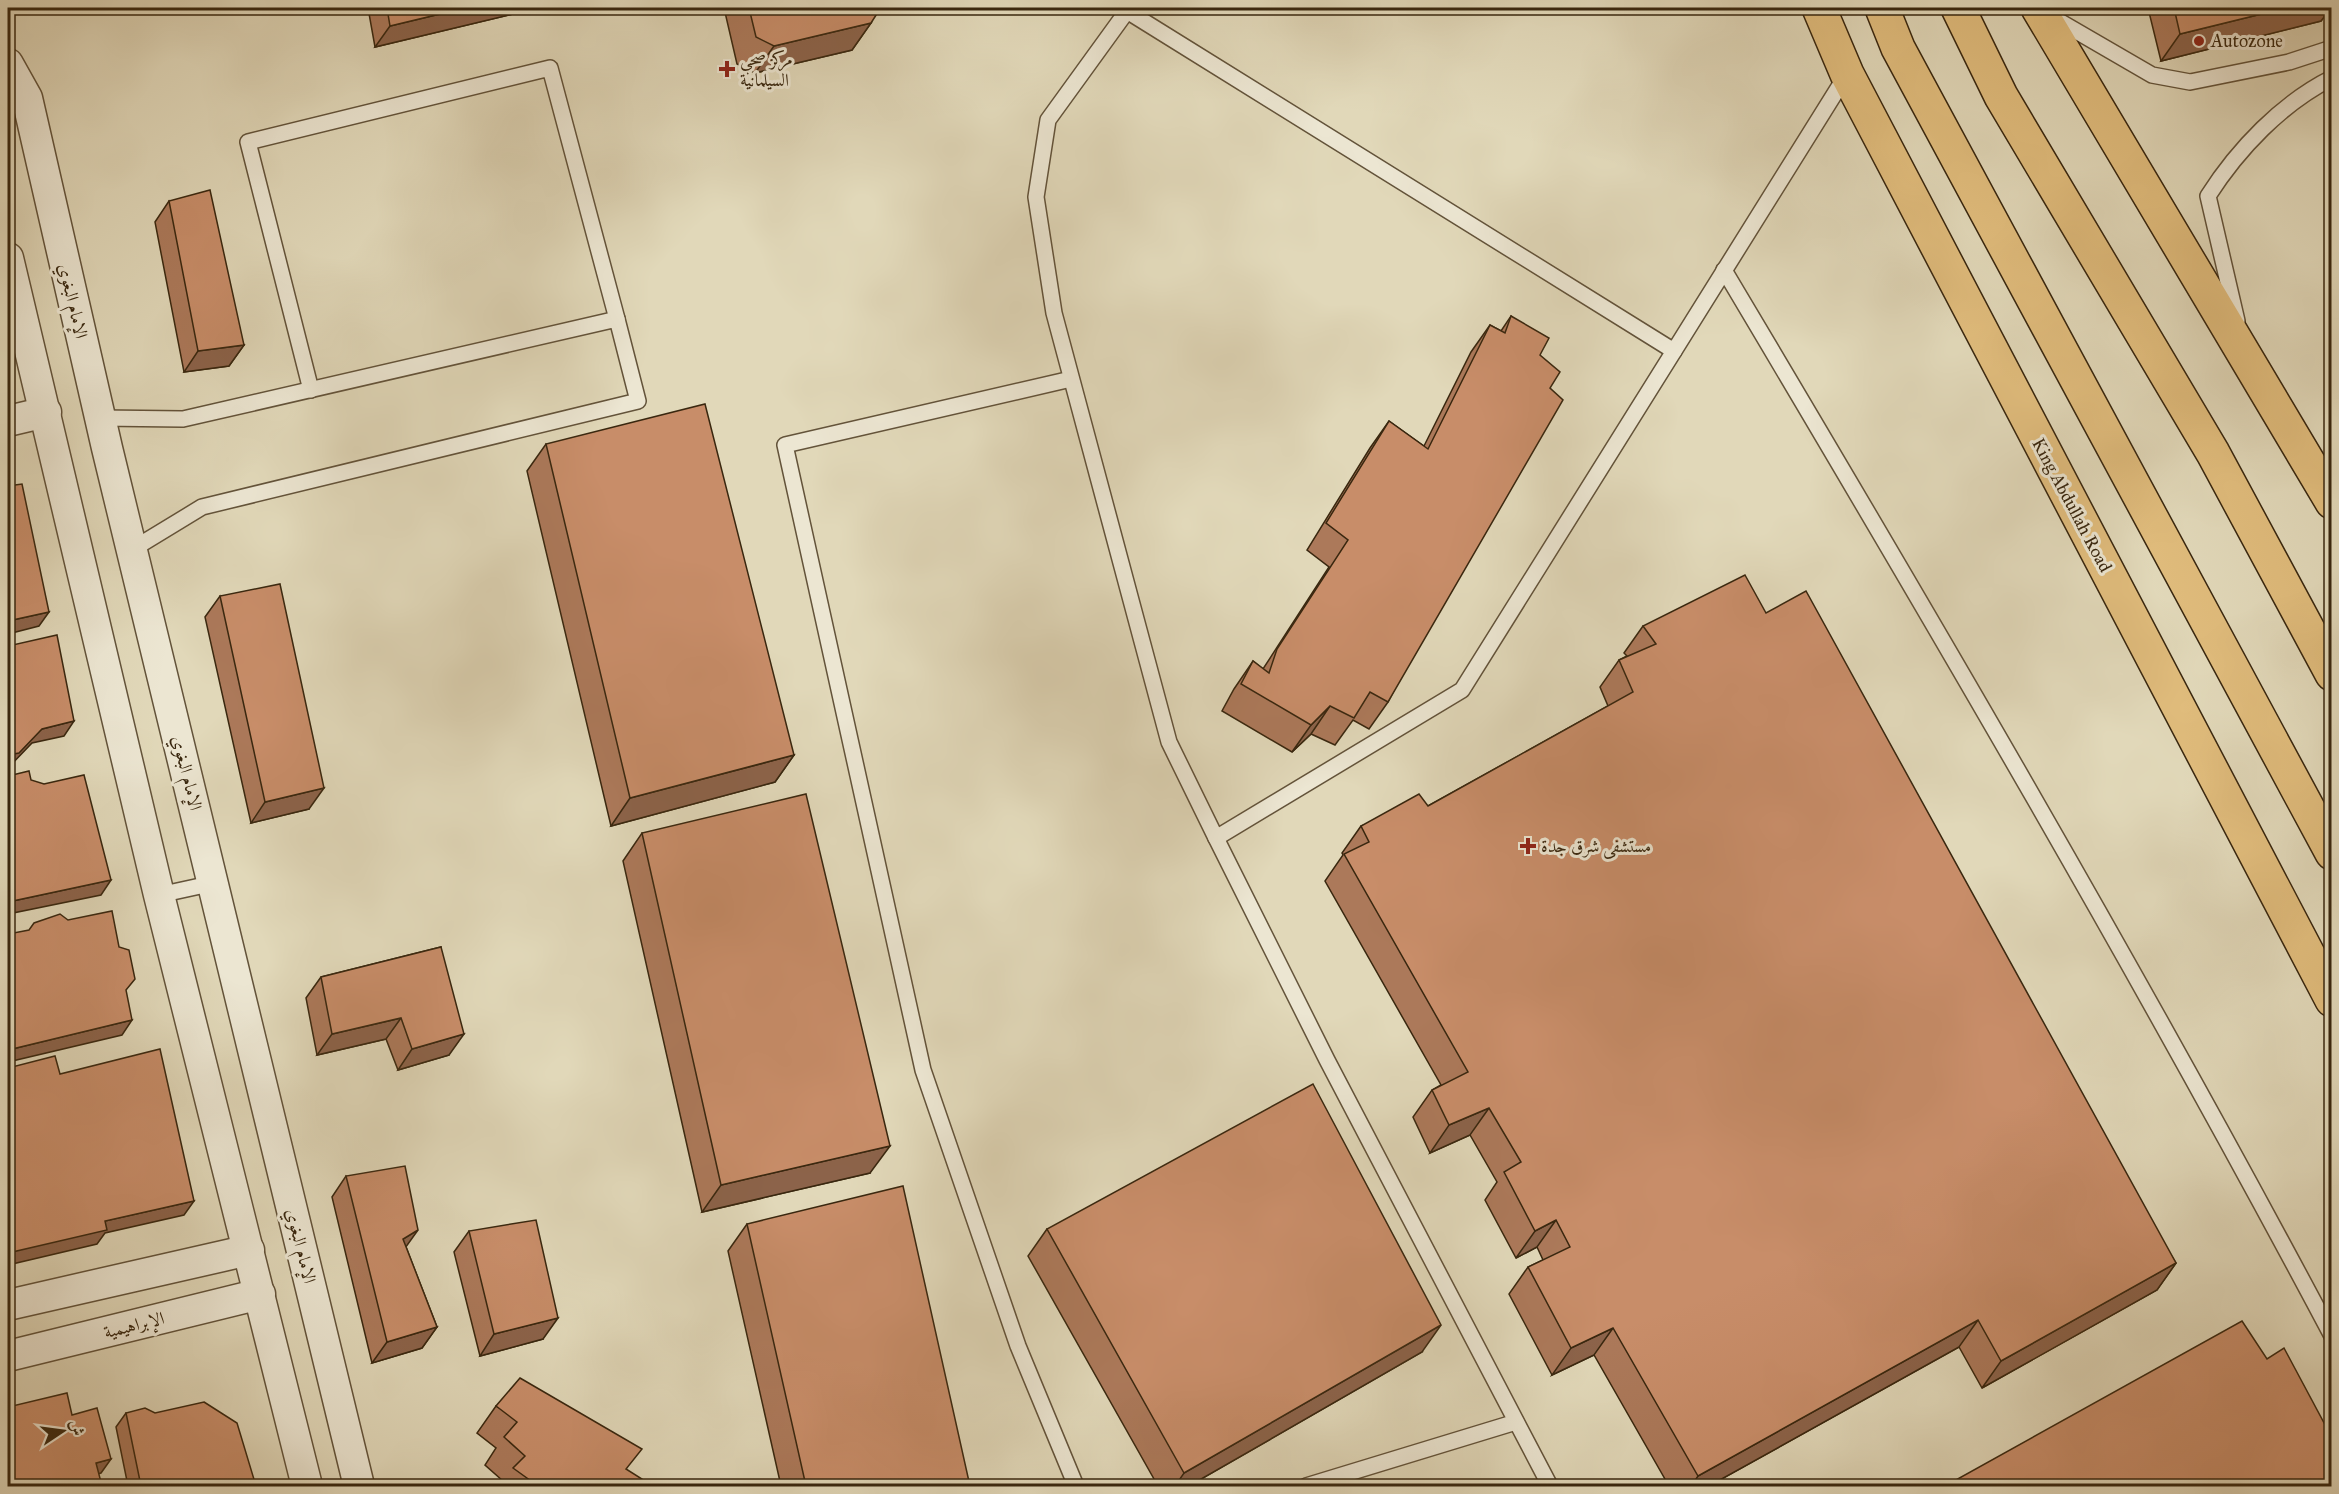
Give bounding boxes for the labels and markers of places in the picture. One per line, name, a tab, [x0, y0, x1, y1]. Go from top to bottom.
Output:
place label: Autozone	[2210, 30, 2283, 52]
marker: Autozone	[2192, 34, 2206, 48]
place label: مركز صحي السيلمانية	[740, 48, 793, 91]
marker: مركز صحي السيلمانية	[718, 60, 736, 78]
place label: مستشفى شرق جدة	[1541, 835, 1651, 859]
marker: مستشفى شرق جدة	[1519, 837, 1537, 855]

